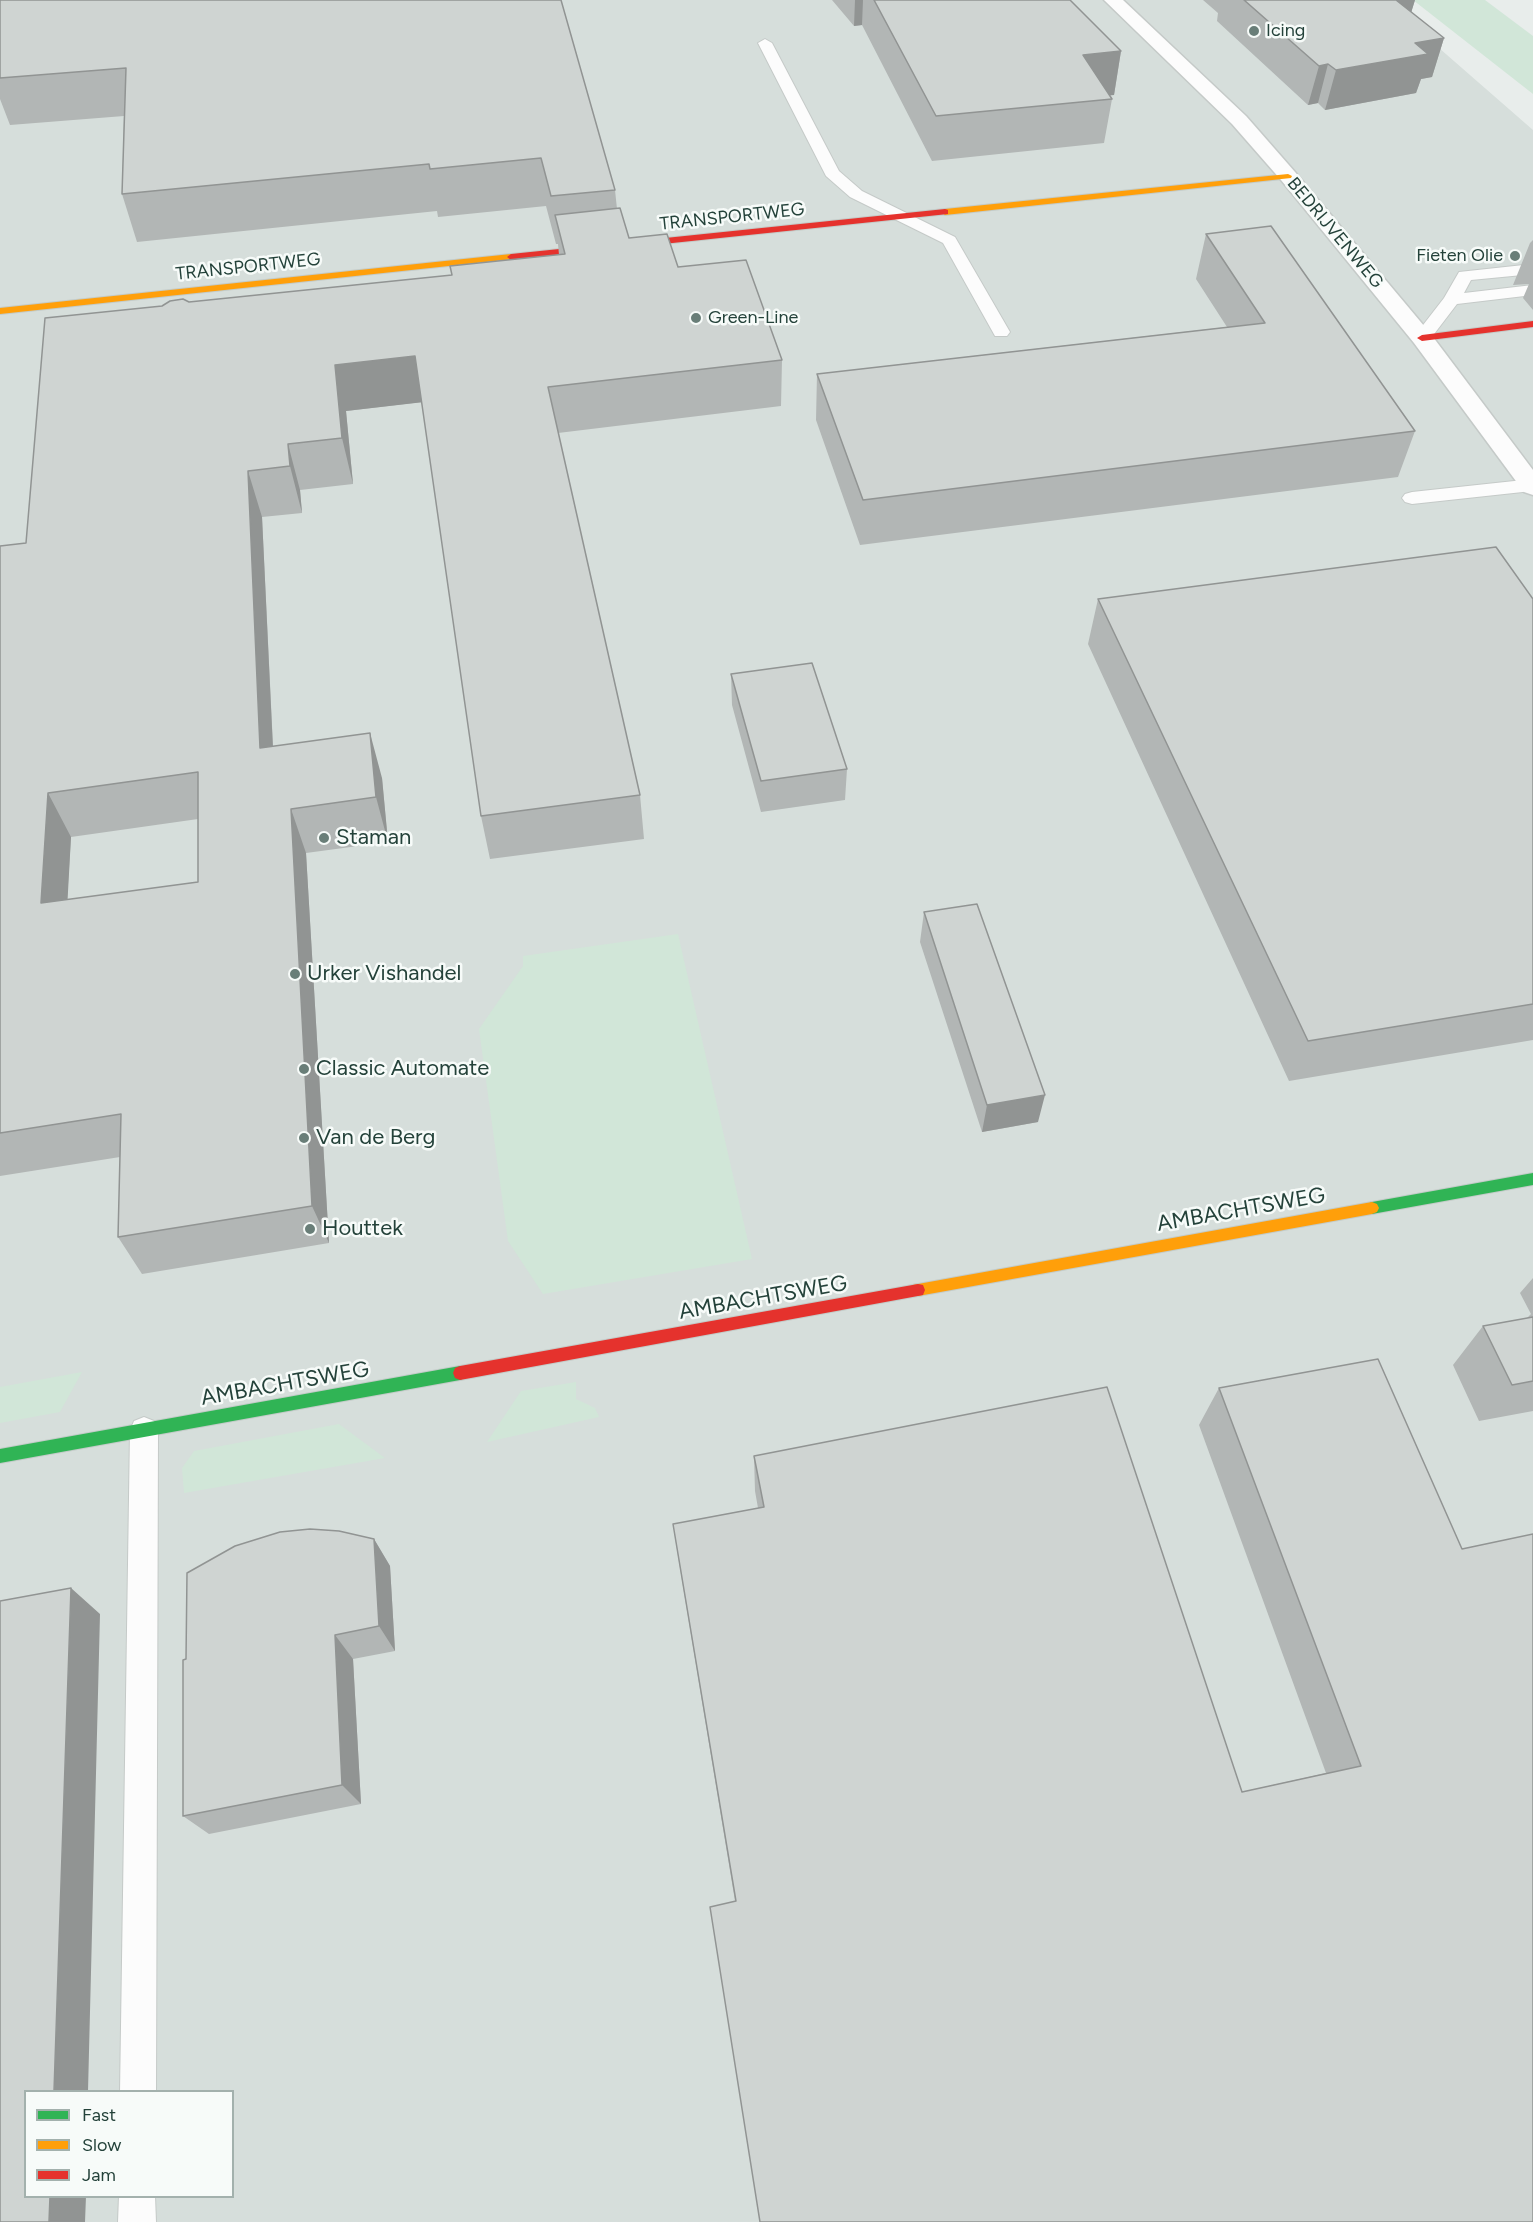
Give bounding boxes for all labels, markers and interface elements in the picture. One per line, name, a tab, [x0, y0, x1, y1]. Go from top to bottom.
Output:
place label: Icing	[1266, 20, 1305, 42]
marker: Icing	[1247, 24, 1261, 38]
street label: BEDRIJVENWEG	[1282, 173, 1388, 293]
street label: TRANSPORTWEG	[658, 199, 806, 235]
place label: Fieten Olie	[1416, 245, 1503, 267]
street label: TRANSPORTWEG	[174, 249, 322, 285]
marker: Fieten Olie	[1508, 249, 1522, 263]
place label: Green-Line	[708, 307, 798, 329]
marker: Green-Line	[689, 311, 703, 325]
place label: Staman	[336, 825, 411, 851]
marker: Staman	[317, 831, 331, 845]
place label: Urker Vishandel	[307, 961, 461, 987]
marker: Urker Vishandel	[288, 967, 302, 981]
place label: Classic Automate	[316, 1056, 489, 1082]
marker: Classic Automate	[297, 1062, 311, 1076]
place label: Van de Berg	[316, 1125, 435, 1151]
marker: Van de Berg	[297, 1131, 311, 1145]
street label: AMBACHTSWEG	[1155, 1182, 1327, 1238]
place label: Houttek	[322, 1216, 403, 1242]
marker: Houttek	[303, 1222, 317, 1236]
street label: AMBACHTSWEG	[677, 1270, 849, 1326]
street label: AMBACHTSWEG	[199, 1356, 371, 1412]
legend	[24, 2090, 234, 2198]
text: Fast	[82, 2104, 116, 2126]
text: Slow	[82, 2134, 121, 2156]
text: Jam	[82, 2164, 116, 2186]

